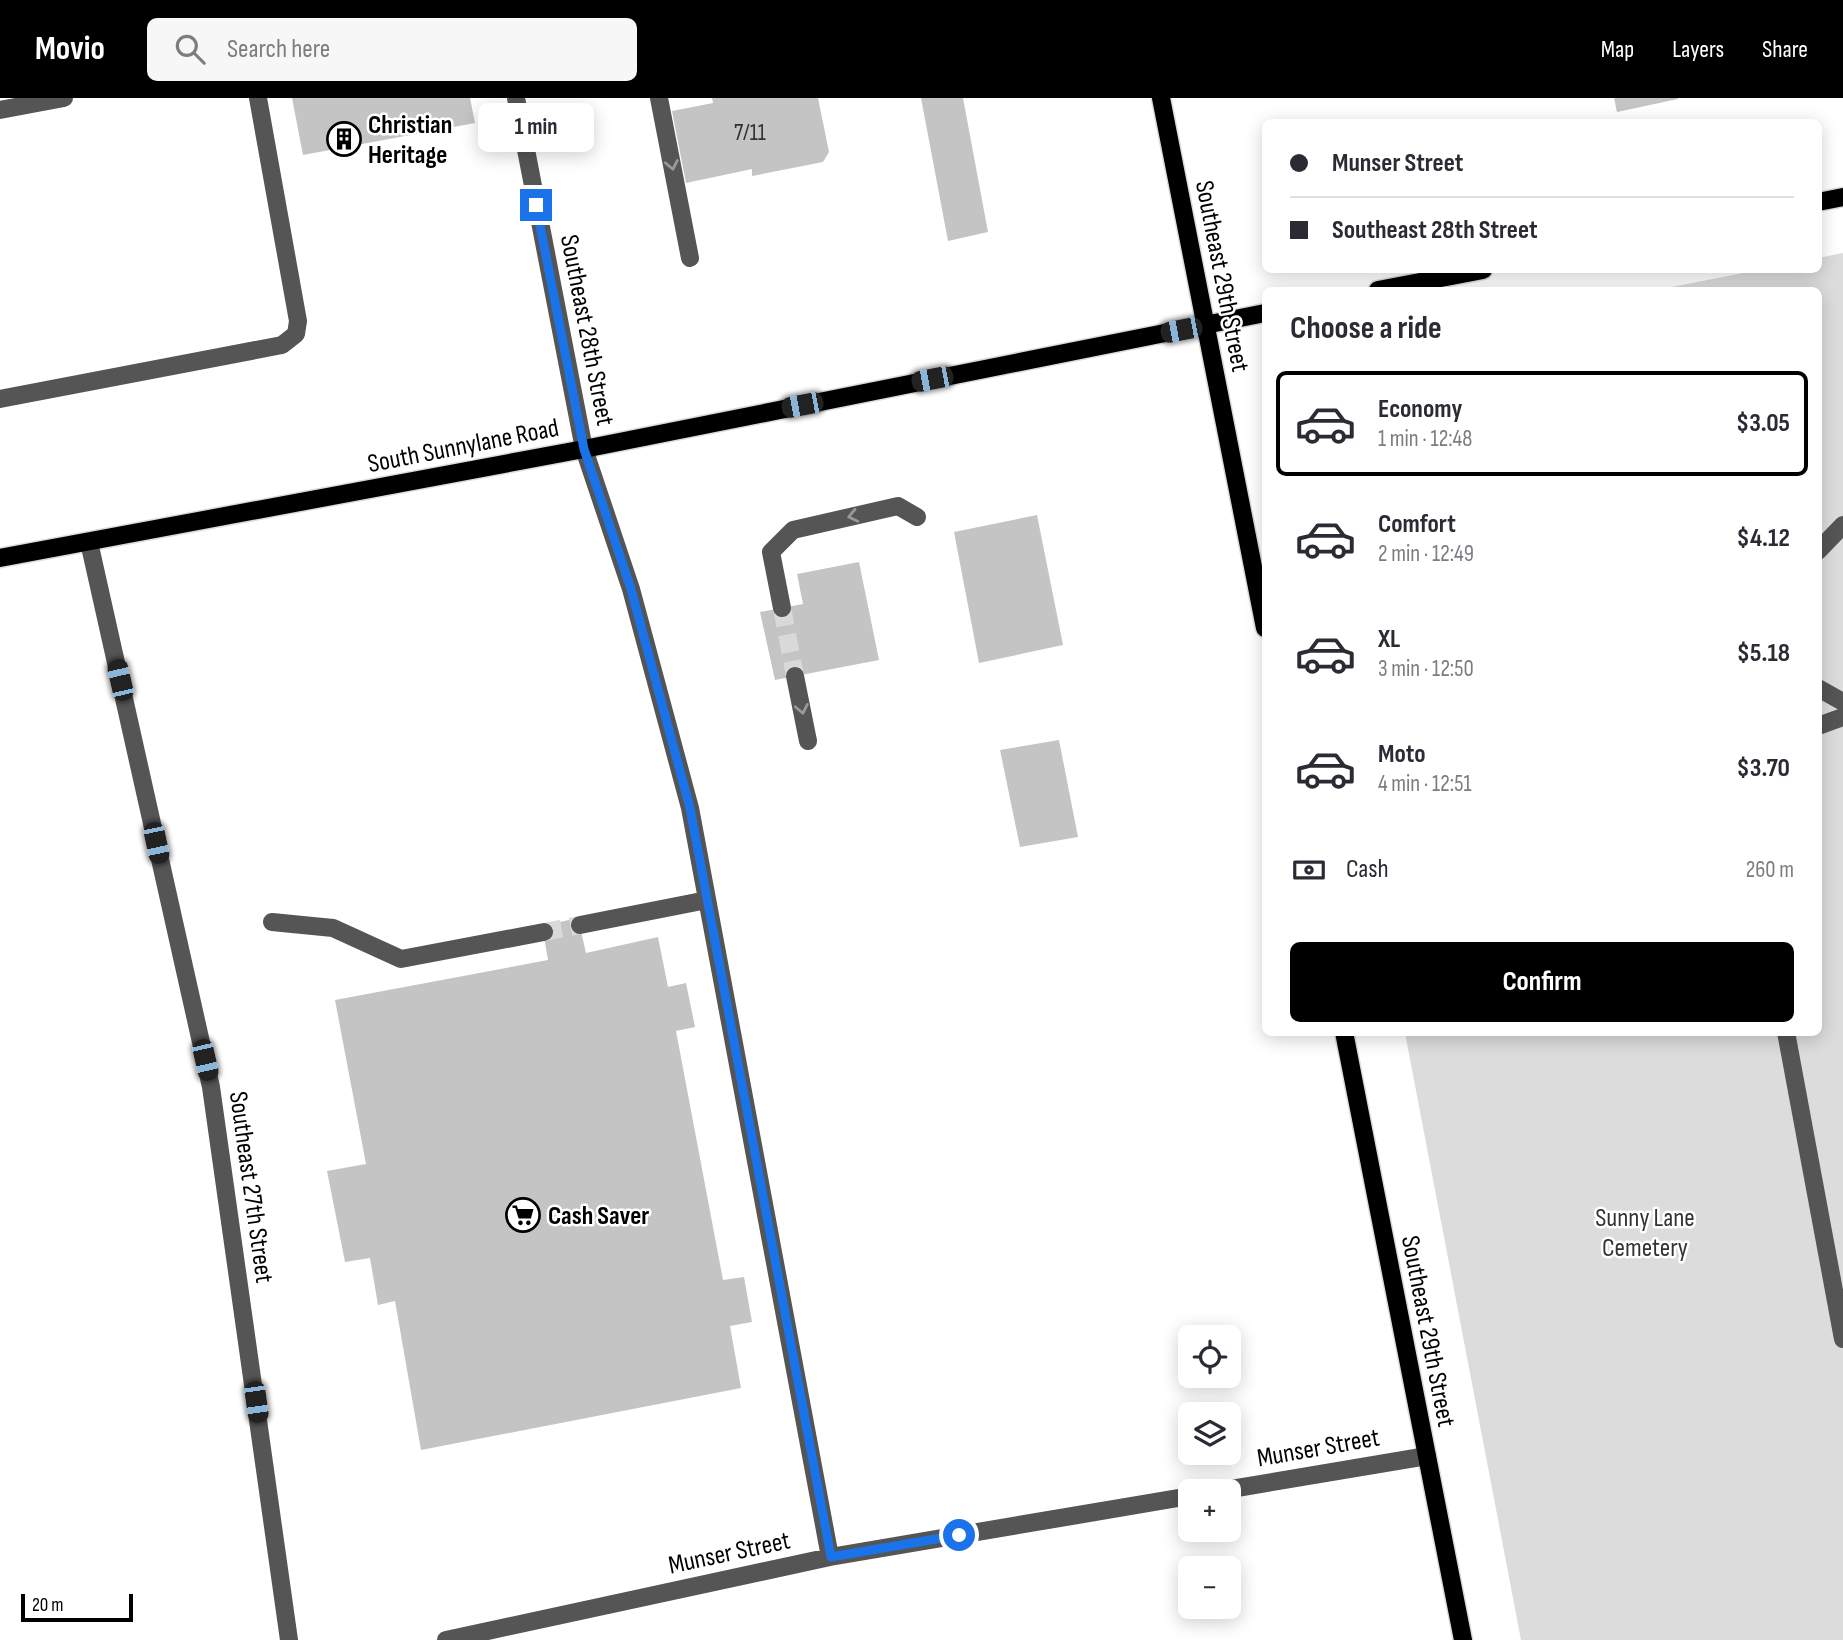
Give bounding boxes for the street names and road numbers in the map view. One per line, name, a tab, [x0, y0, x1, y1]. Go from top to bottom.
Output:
street label: Southeast 29th Street	[1188, 178, 1255, 375]
street label: Southeast 28th Street	[553, 232, 620, 428]
street label: South Sunnylane Road	[365, 413, 561, 480]
street label: Southeast 27th Street	[222, 1089, 279, 1285]
street label: Southeast 29th Street	[1394, 1233, 1461, 1430]
street label: Munser Street	[1255, 1422, 1382, 1474]
street label: Munser Street	[666, 1525, 793, 1581]

